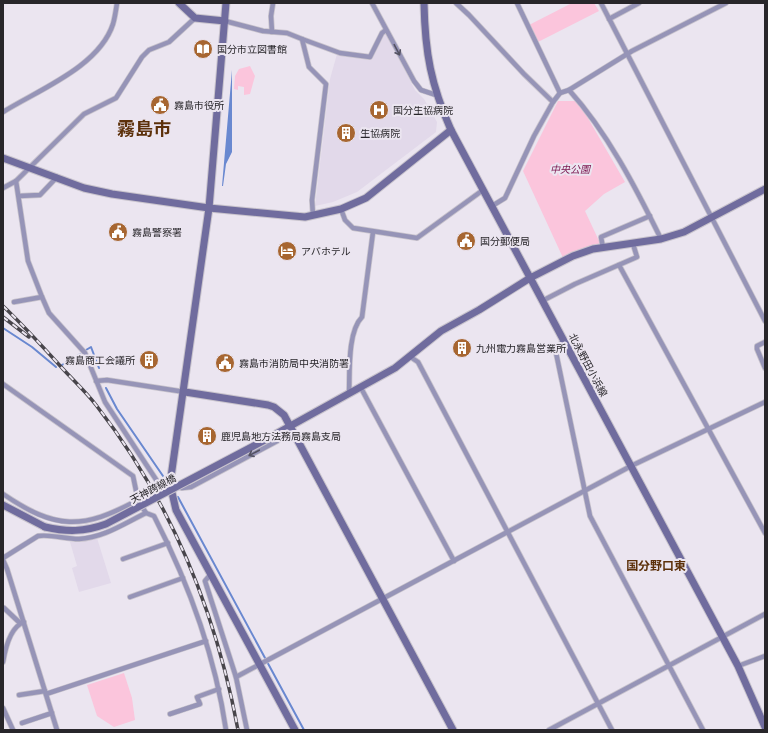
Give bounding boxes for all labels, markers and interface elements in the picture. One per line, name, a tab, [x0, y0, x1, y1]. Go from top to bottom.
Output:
library icon: 国分市立図書館	[192, 38, 214, 60]
place label: 国分市立図書館	[217, 43, 287, 56]
one-way arrow	[394, 44, 401, 56]
public building icon: 霧島市役所	[149, 94, 171, 116]
place label: 霧島市役所	[174, 99, 224, 112]
hospital icon: 国分生協病院	[368, 99, 390, 121]
place label: 国分生協病院	[393, 104, 453, 117]
district label: 霧島市	[117, 118, 171, 140]
building icon: 生協病院	[335, 122, 357, 144]
place label: 生協病院	[360, 127, 400, 140]
park label: 中央公園	[550, 163, 592, 176]
public building icon: 霧島警察署	[107, 221, 129, 243]
place label: 霧島警察署	[132, 226, 182, 239]
public building icon: 国分郵便局	[455, 230, 477, 252]
place label: 国分郵便局	[480, 235, 530, 248]
hotel icon: アパホテル	[276, 240, 298, 262]
place label: アパホテル	[301, 245, 351, 258]
street label: 北永野田小浜線	[566, 331, 610, 399]
building icon: 九州電力霧島営業所	[451, 337, 473, 359]
place label: 九州電力霧島営業所	[476, 342, 566, 355]
building icon: 霧島商工会議所	[138, 349, 160, 371]
public building icon: 霧島市消防局中央消防署	[214, 352, 236, 374]
place label: 霧島商工会議所	[65, 354, 135, 367]
place label: 霧島市消防局中央消防署	[239, 357, 349, 370]
building icon: 鹿児島地方法務局霧島支局	[196, 425, 218, 447]
place label: 鹿児島地方法務局霧島支局	[221, 430, 341, 443]
one-way arrow	[248, 450, 260, 458]
street label: 天神跨線橋	[128, 472, 178, 506]
district label: 国分野口東	[626, 558, 686, 573]

